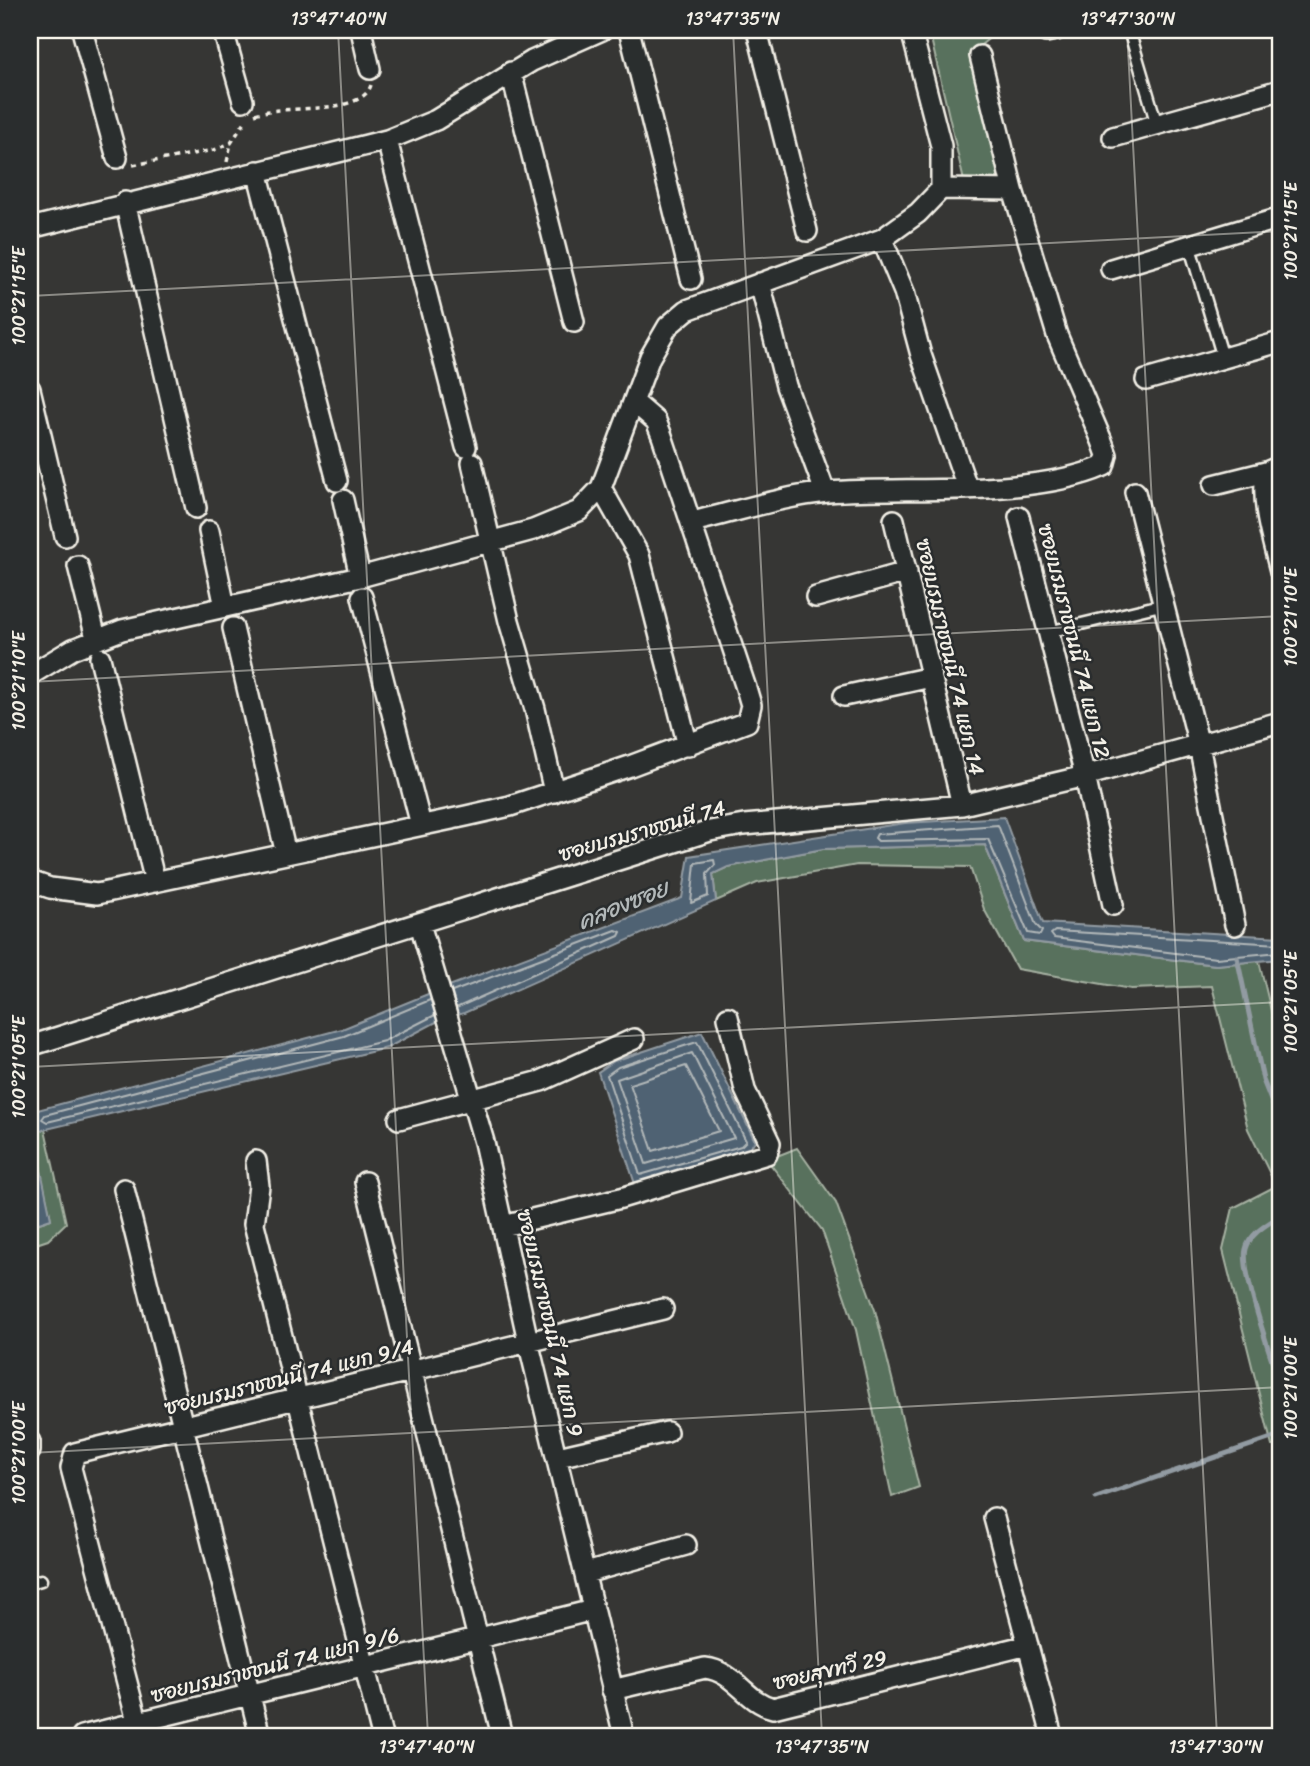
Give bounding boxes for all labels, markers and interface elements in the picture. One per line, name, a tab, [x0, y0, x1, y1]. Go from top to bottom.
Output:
text: 13°47'40"N	[291, 3, 388, 35]
text: 13°47'35"N	[686, 3, 781, 35]
text: 13°47'30"N	[1081, 3, 1176, 35]
text: 100°21'15"E	[1275, 180, 1307, 281]
text: 100°21'15"E	[3, 245, 35, 346]
street label: ซอยบรมราชชนนี 74 แยก 12	[1026, 520, 1122, 762]
street label: ซอยบรมราชชนนี 74 แยก 14	[904, 535, 996, 779]
text: 100°21'10"E	[1275, 566, 1307, 667]
text: 100°21'10"E	[3, 630, 35, 731]
street label: ซอยบรมราชชนนี 74	[554, 789, 730, 873]
water label: คลองซอย	[571, 867, 678, 942]
text: 100°21'05"E	[1275, 950, 1307, 1053]
text: 100°21'05"E	[3, 1015, 35, 1118]
street label: ซอยบรมราชชนนี 74 แยก 9	[505, 1206, 595, 1441]
street label: ซอยบรมราชชนนี 74 แยก 9/4	[160, 1328, 418, 1426]
text: 100°21'00"E	[1275, 1335, 1307, 1440]
text: 100°21'00"E	[3, 1400, 35, 1505]
street label: ซอยบรมราชชนนี 74 แยก 9/6	[147, 1616, 403, 1714]
street label: ซอยสุขทวี 29	[769, 1638, 891, 1702]
text: 13°47'40"N	[379, 1731, 476, 1763]
text: 13°47'35"N	[775, 1731, 870, 1763]
text: 13°47'30"N	[1169, 1731, 1264, 1763]

